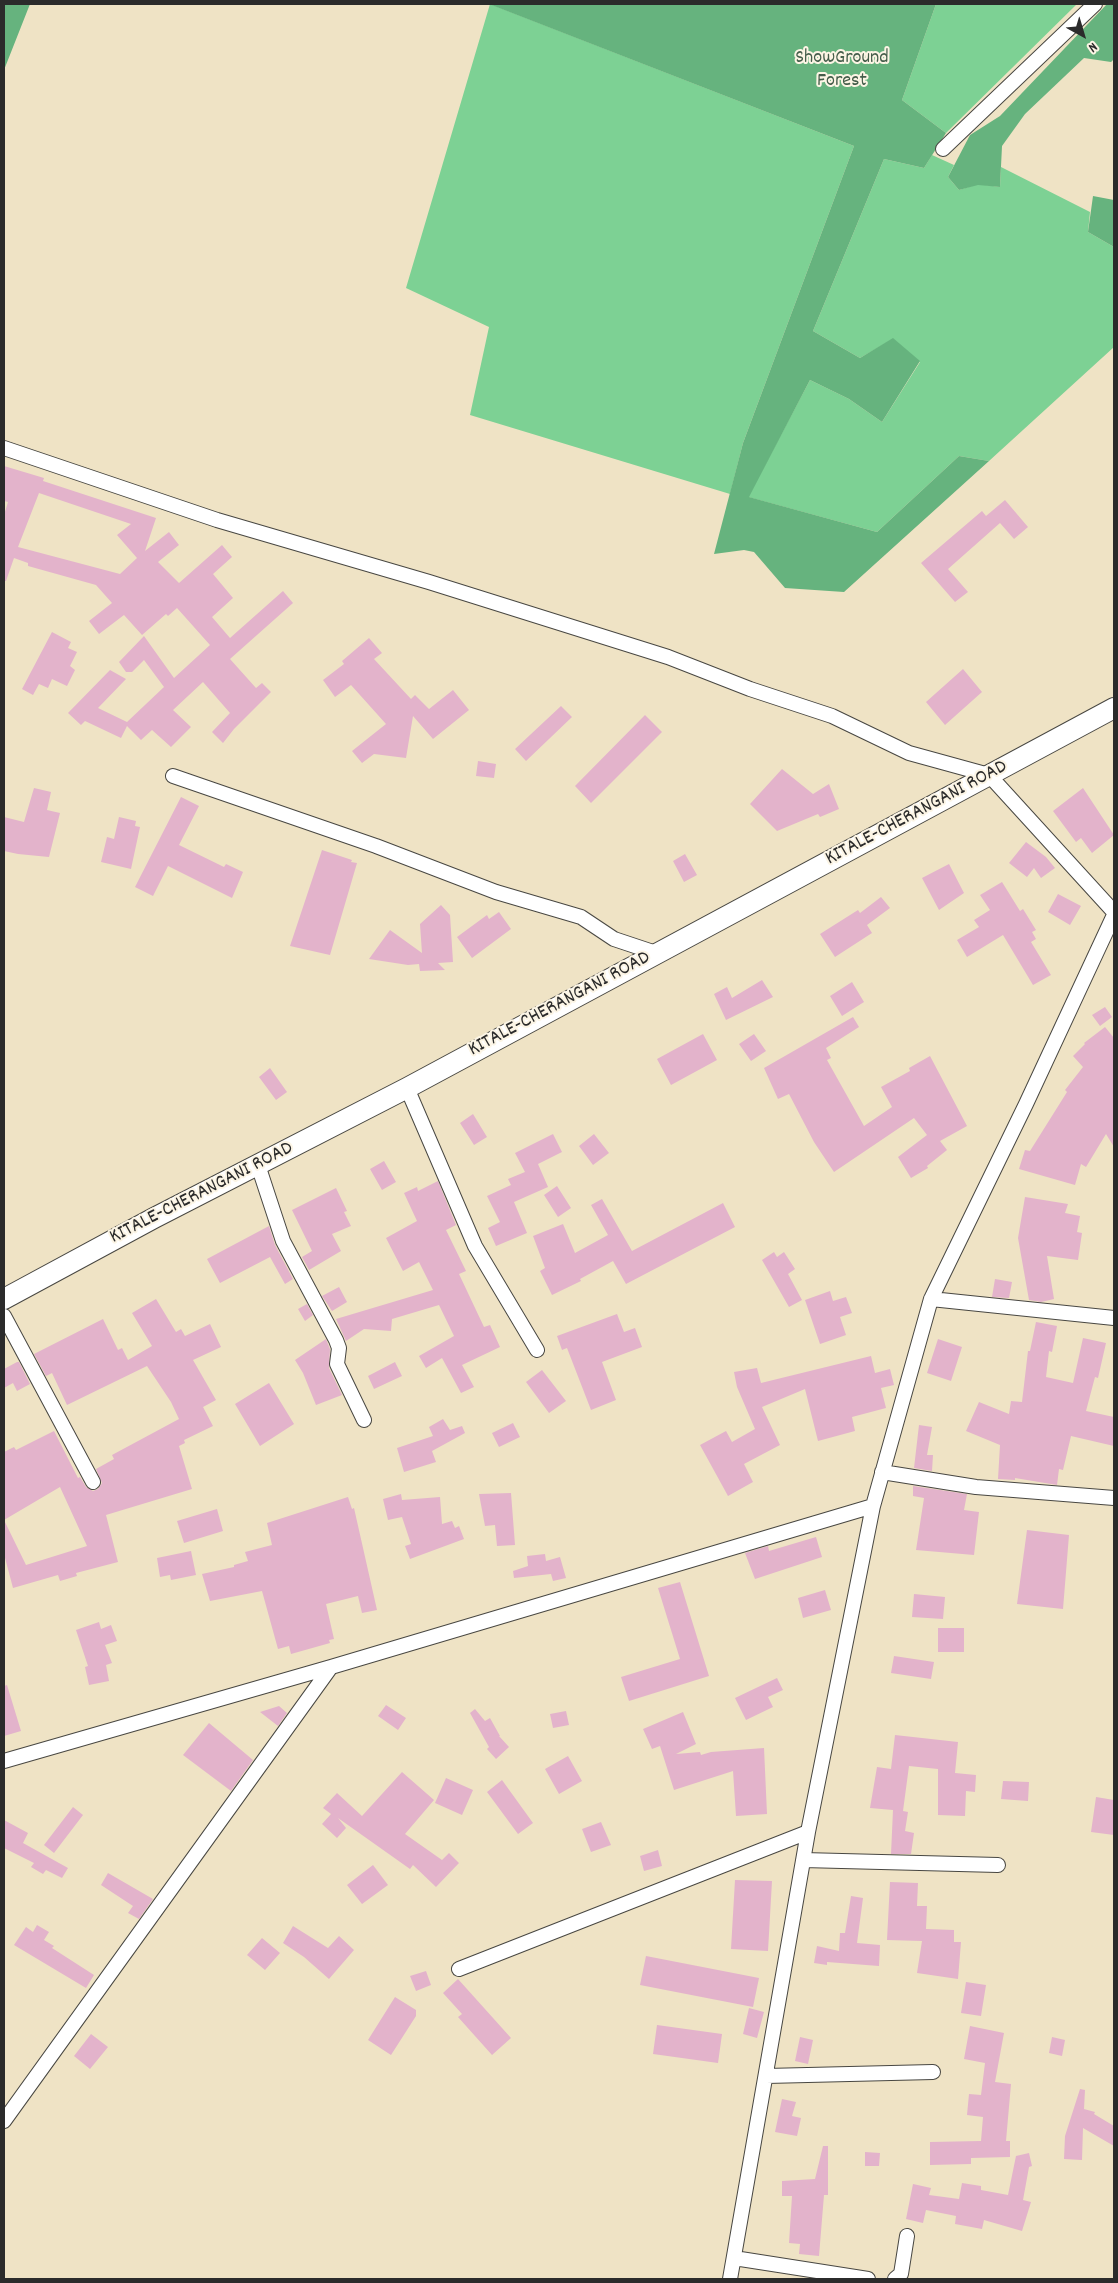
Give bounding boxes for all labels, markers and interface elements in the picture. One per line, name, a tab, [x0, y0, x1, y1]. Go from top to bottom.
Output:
north arrow	[1058, 10, 1108, 60]
text: N	[1083, 37, 1101, 57]
park label: ShowGround Forest	[795, 47, 889, 94]
street label: KITALE-CHERANGANI ROAD	[822, 756, 1012, 872]
street label: KITALE-CHERANGANI ROAD	[465, 947, 655, 1063]
street label: KITALE-CHERANGANI ROAD	[106, 1137, 298, 1251]

